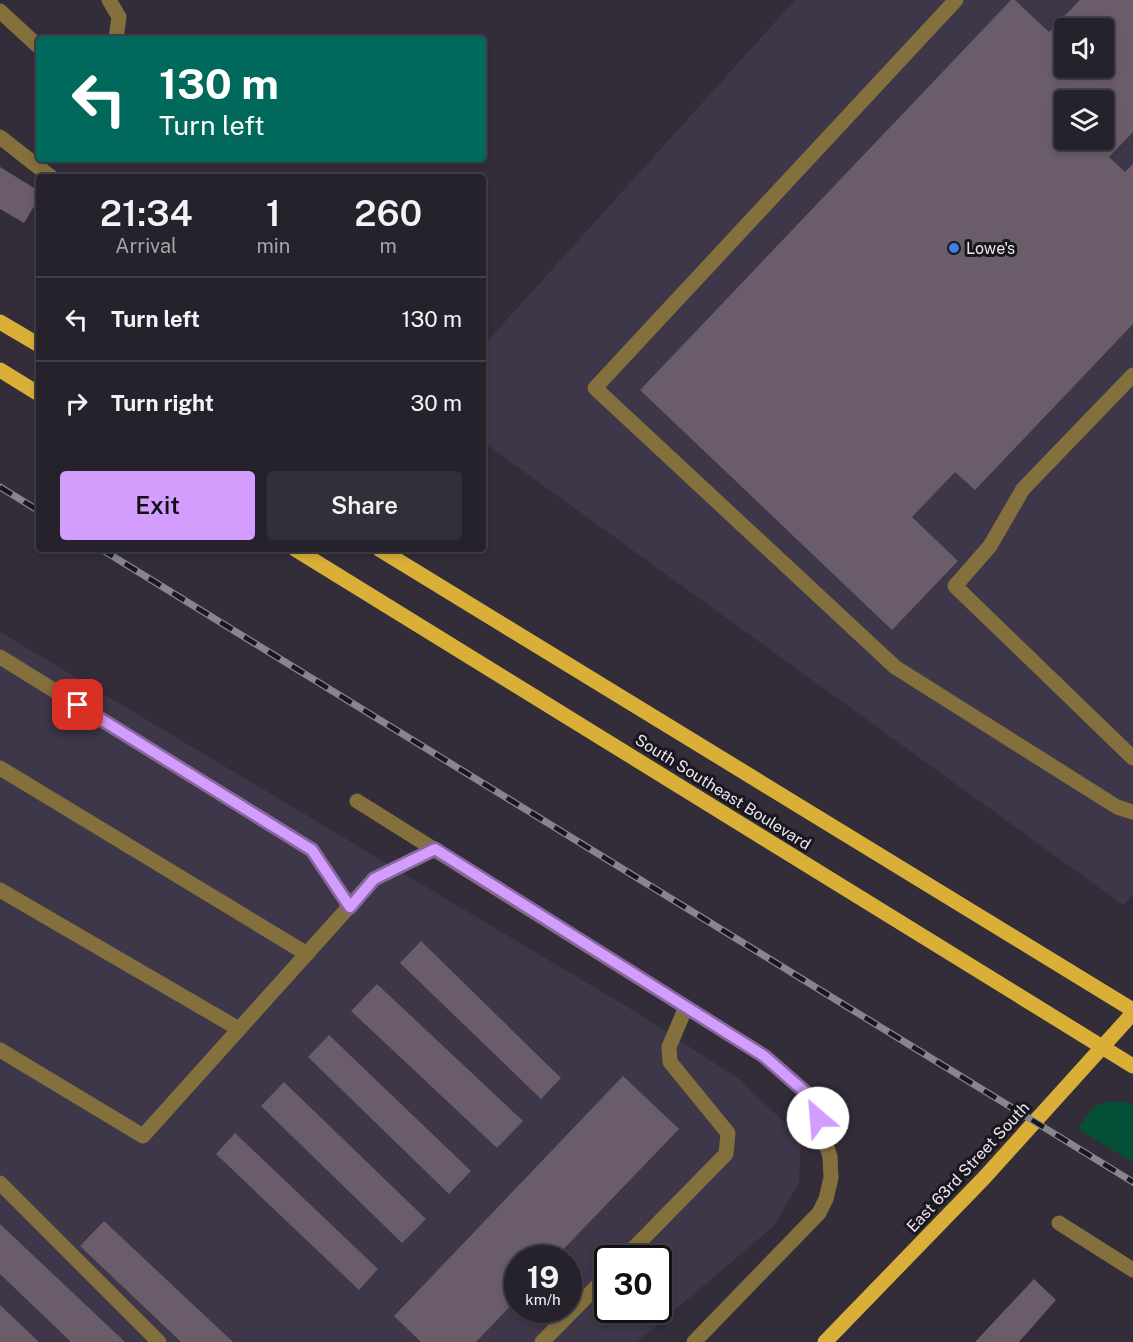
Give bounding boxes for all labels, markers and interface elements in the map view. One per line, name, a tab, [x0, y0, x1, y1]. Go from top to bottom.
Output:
map controls	[1054, 18, 1114, 150]
button: sound	[1054, 18, 1114, 78]
text: 130 m	[159, 59, 279, 108]
icon: left	[60, 60, 138, 138]
button: layers	[1054, 90, 1114, 150]
text: Turn left	[159, 109, 265, 141]
text: 21:34	[100, 192, 193, 234]
text: 1	[266, 192, 281, 234]
text: 260	[354, 192, 422, 234]
text: Arrival	[115, 234, 177, 258]
text: min	[256, 234, 290, 258]
text: m	[380, 234, 397, 258]
place label: Lowe's	[966, 239, 1015, 258]
marker: Lowe's	[947, 241, 961, 255]
icon: left	[60, 303, 93, 336]
text: Turn left	[111, 306, 200, 332]
text: 130 m	[401, 306, 462, 332]
icon: right	[60, 387, 93, 420]
text: Turn right	[111, 390, 214, 416]
text: 30 m	[410, 390, 462, 416]
button: Exit	[60, 471, 255, 540]
button: Share	[267, 471, 462, 540]
pin	[52, 679, 103, 730]
icon: arrive	[61, 688, 94, 721]
street label: South Southeast Boulevard	[632, 730, 814, 854]
position arrow	[786, 1086, 850, 1150]
street label: East 63rd Street South	[903, 1098, 1033, 1236]
speed limit sign: 30	[594, 1245, 672, 1323]
text: 19	[527, 1259, 559, 1295]
text: km/h	[525, 1291, 561, 1308]

